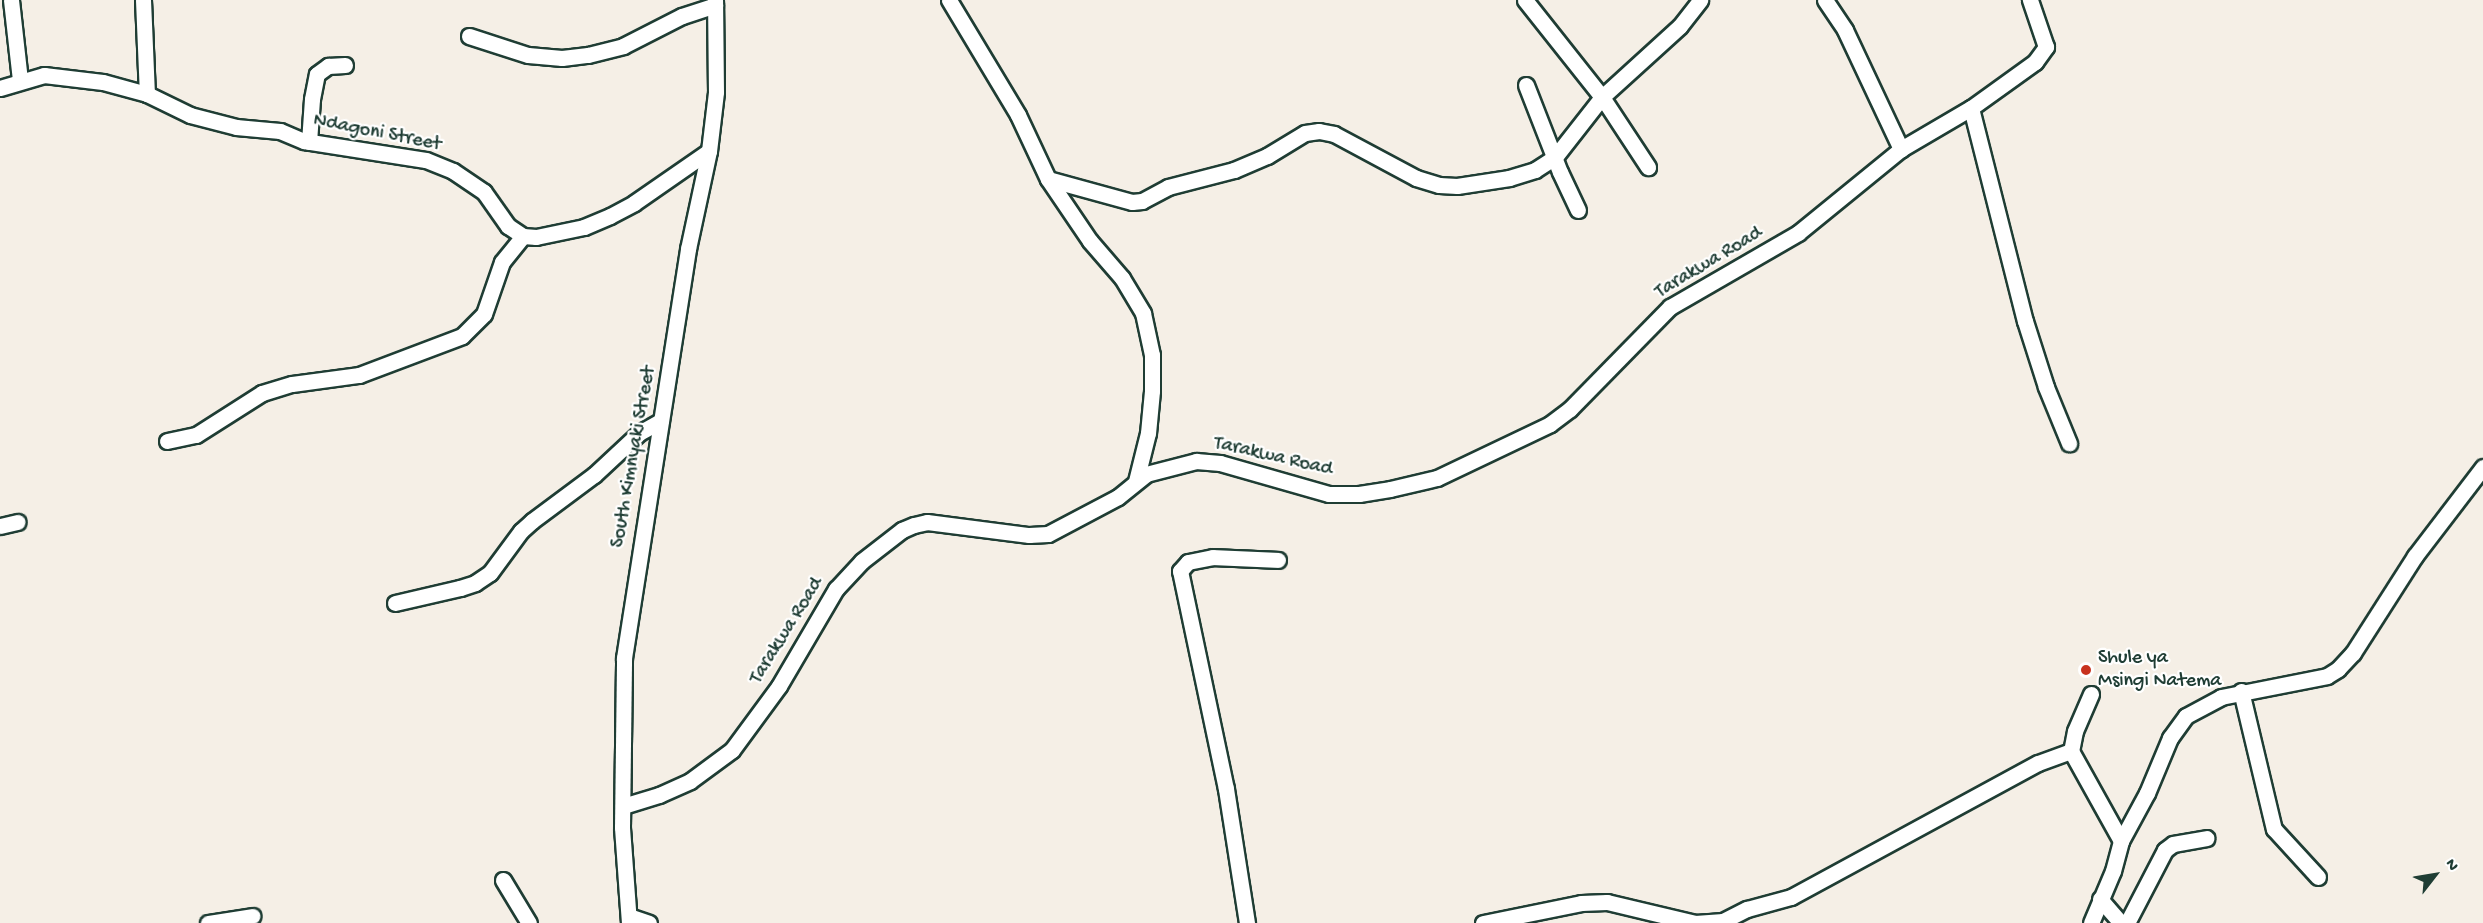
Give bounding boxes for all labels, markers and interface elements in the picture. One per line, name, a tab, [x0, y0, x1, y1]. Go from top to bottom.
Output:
street label: Ndagoni Street	[311, 109, 443, 157]
street label: Tarakwa Road	[1651, 222, 1767, 304]
street label: South Kimnyaki Street	[606, 364, 662, 550]
street label: Tarakwa Road	[1211, 432, 1335, 482]
street label: Tarakwa Road	[745, 573, 829, 689]
place label: Shule ya Msingi Natema	[2098, 646, 2221, 693]
marker: Shule ya Msingi Natema	[2079, 663, 2093, 677]
north arrow	[2405, 845, 2465, 905]
text: N	[2440, 856, 2462, 875]

